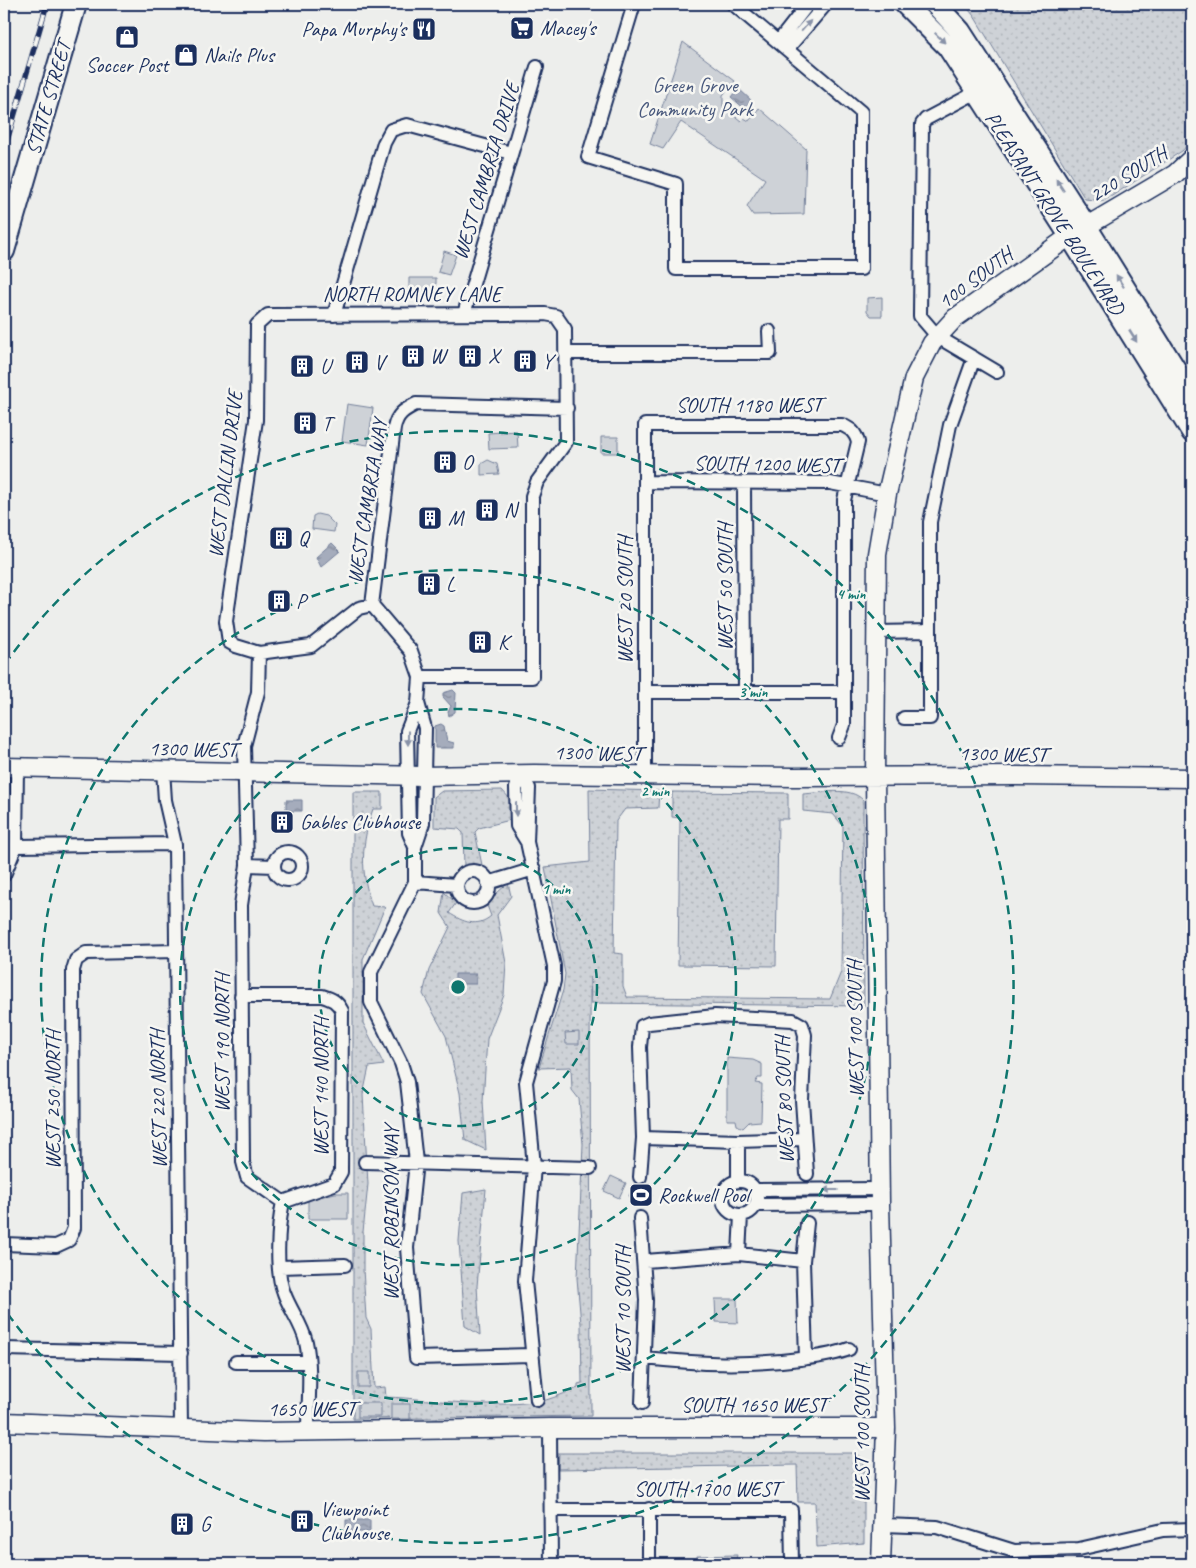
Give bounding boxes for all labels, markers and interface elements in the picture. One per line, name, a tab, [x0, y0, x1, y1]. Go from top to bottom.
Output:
supermarket icon: Macey's	[509, 15, 535, 41]
place label: Macey's	[540, 15, 597, 41]
place label: Papa Murphy's	[302, 16, 408, 42]
restaurant icon: Papa Murphy's	[411, 16, 437, 42]
one-way arrow	[801, 20, 812, 33]
shop icon: Soccer Post	[114, 24, 140, 50]
one-way arrow	[934, 32, 946, 44]
street label: STATE STREET	[19, 34, 78, 158]
shop icon: Nails Plus	[173, 42, 199, 68]
place label: Nails Plus	[204, 42, 276, 68]
place label: Soccer Post	[86, 52, 170, 78]
park label: Green Grove Community Park	[637, 72, 755, 122]
street label: WEST CAMBRIA DRIVE	[447, 77, 526, 263]
street label: PLEASANT GROVE BOULEVARD	[980, 106, 1131, 321]
street label: 220 SOUTH	[1085, 138, 1174, 208]
one-way arrow	[1055, 178, 1064, 191]
street label: 100 SOUTH	[933, 240, 1020, 314]
one-way arrow	[1116, 274, 1125, 287]
street label: NORTH ROMNEY LANE	[323, 281, 504, 307]
one-way arrow	[1128, 330, 1138, 343]
building icon: W	[400, 343, 426, 369]
place label: W	[430, 343, 449, 369]
building icon: X	[457, 343, 483, 369]
place label: X	[488, 343, 502, 369]
building icon: Y	[512, 348, 538, 374]
place label: Y	[542, 348, 557, 374]
building icon: V	[344, 349, 370, 375]
place label: V	[374, 349, 388, 375]
building icon: U	[289, 353, 315, 379]
place label: U	[320, 353, 334, 379]
street label: WEST DALLIN DRIVE	[202, 387, 248, 559]
street label: SOUTH 1180 WEST	[676, 392, 827, 418]
building icon: T	[292, 410, 318, 436]
place label: T	[322, 410, 336, 436]
street label: WEST CAMBRIA WAY	[341, 413, 393, 585]
building icon: O	[432, 449, 458, 475]
place label: O	[462, 449, 475, 475]
street label: SOUTH 1200 WEST	[694, 450, 846, 478]
building icon: N	[474, 497, 500, 523]
place label: N	[504, 497, 520, 523]
building icon: M	[417, 505, 443, 531]
place label: M	[448, 505, 465, 531]
street label: WEST 50 SOUTH	[712, 520, 738, 651]
building icon: Q	[268, 525, 294, 551]
place label: Q	[298, 525, 311, 551]
street label: WEST 20 SOUTH	[612, 533, 638, 664]
building icon: L	[416, 571, 442, 597]
place label: L	[446, 571, 456, 597]
text: 4 min	[837, 585, 866, 604]
building icon: P	[266, 588, 292, 614]
place label: P	[296, 588, 309, 614]
building icon: K	[467, 629, 493, 655]
place label: K	[498, 629, 513, 655]
text: 3 min	[739, 683, 768, 702]
one-way arrow	[404, 730, 412, 746]
street label: 1300 WEST	[149, 735, 243, 763]
street label: 1300 WEST	[554, 739, 648, 767]
street label: 1300 WEST	[959, 740, 1053, 768]
text: 2 min	[641, 782, 670, 801]
one-way arrow	[513, 802, 521, 818]
building icon: Gables Clubhouse	[269, 809, 295, 835]
place label: Gables Clubhouse	[300, 809, 422, 835]
text: 1 min	[542, 880, 571, 899]
street label: WEST 100 SOUTH	[841, 957, 869, 1098]
street label: WEST 190 NORTH	[209, 971, 235, 1112]
centre of rings	[449, 978, 467, 996]
street label: WEST 140 NORTH	[308, 1015, 334, 1156]
street label: WEST 220 NORTH	[144, 1026, 172, 1169]
street label: WEST 250 NORTH	[40, 1028, 66, 1169]
street label: WEST 80 SOUTH	[769, 1033, 799, 1164]
street label: WEST ROBINSON WAY	[378, 1121, 404, 1300]
sports icon: Rockwell Pool	[628, 1182, 654, 1208]
place label: Rockwell Pool	[658, 1182, 752, 1208]
one-way arrow	[823, 1186, 839, 1194]
street label: WEST 10 SOUTH	[610, 1243, 636, 1374]
street label: WEST 100 SOUTH	[849, 1362, 875, 1502]
street label: SOUTH 1650 WEST	[681, 1392, 832, 1418]
street label: 1650 WEST	[268, 1396, 362, 1422]
street label: SOUTH 1700 WEST	[634, 1476, 785, 1502]
place label: Viewpoint Clubhouse	[320, 1496, 391, 1546]
building icon: Viewpoint Clubhouse	[289, 1508, 315, 1534]
building icon: G	[169, 1511, 195, 1537]
place label: G	[200, 1511, 213, 1537]

